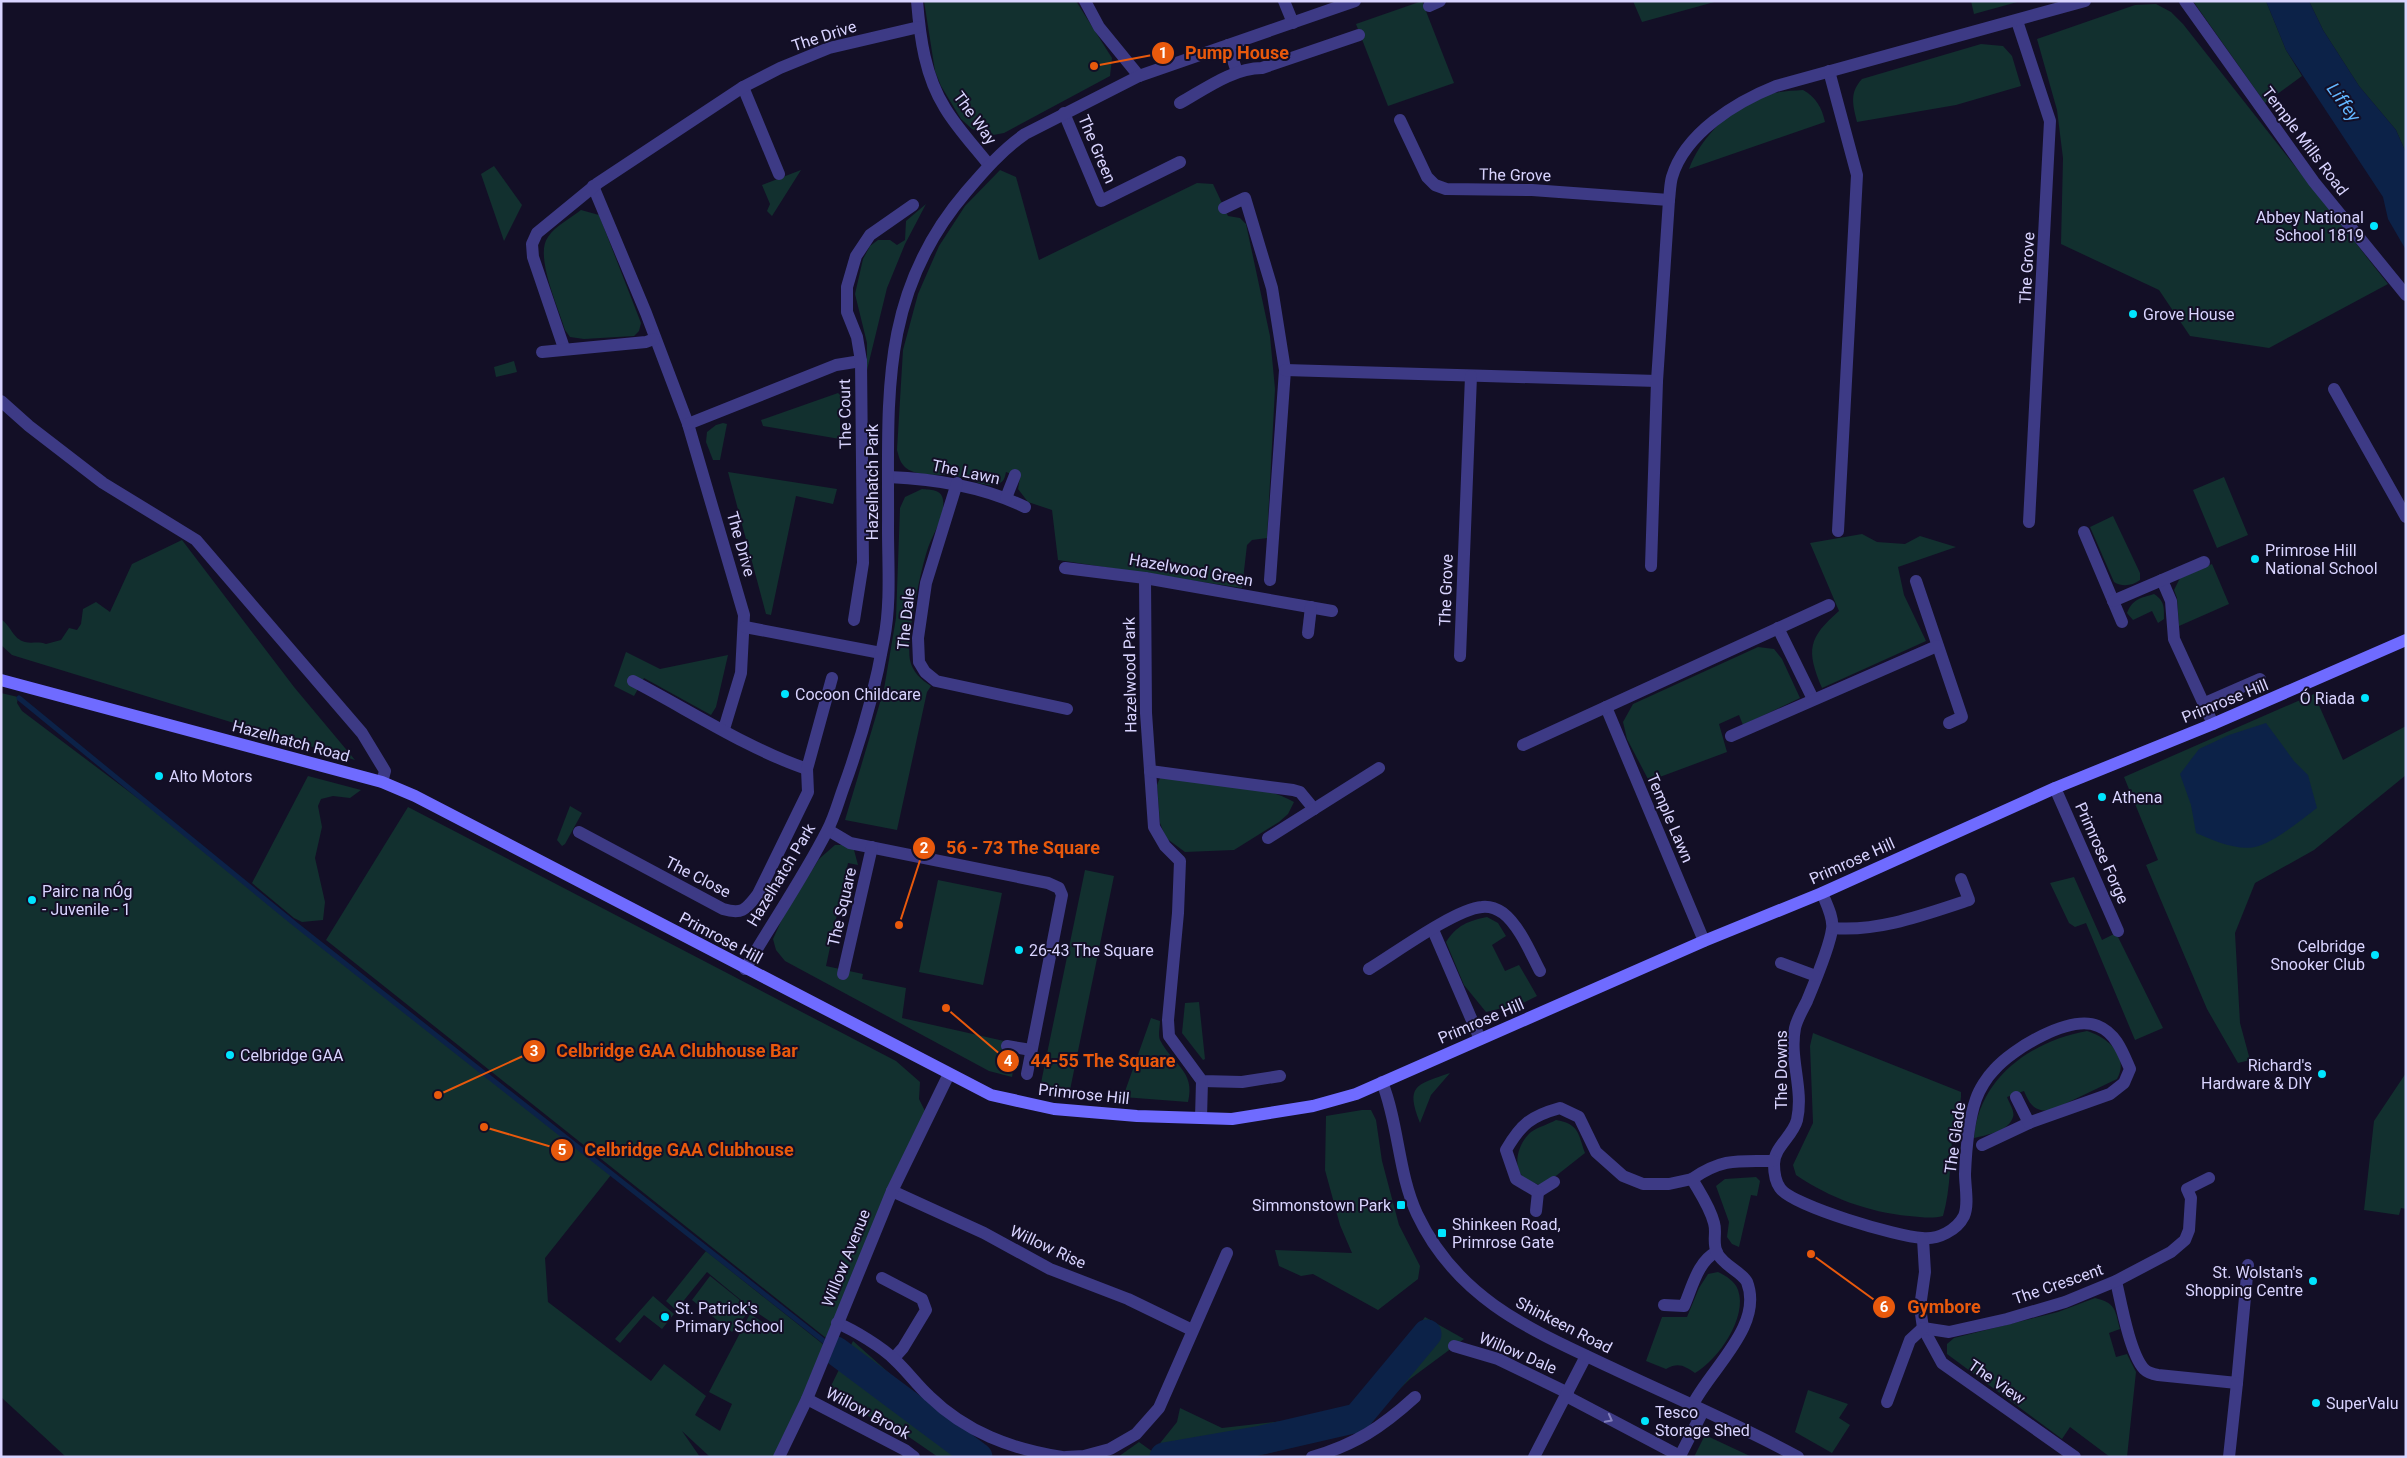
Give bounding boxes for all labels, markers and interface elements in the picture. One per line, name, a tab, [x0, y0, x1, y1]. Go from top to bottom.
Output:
street label: The Drive	[789, 17, 859, 55]
callout: Pump House	[1150, 36, 1299, 69]
text: Pump House	[1185, 42, 1289, 63]
text: 1	[1159, 44, 1167, 62]
water label: Liffey	[2323, 78, 2366, 126]
street label: Temple Mills Road	[2258, 83, 2352, 199]
street label: The Way	[949, 88, 1001, 149]
street label: The Green	[1074, 112, 1120, 186]
street label: The Grove	[1479, 165, 1551, 185]
place label: Abbey National School 1819	[2256, 208, 2364, 245]
marker: Abbey National School 1819	[2368, 220, 2380, 232]
street label: The Grove	[2016, 231, 2038, 305]
place label: Grove House	[2143, 305, 2234, 324]
marker: Grove House	[2127, 308, 2139, 320]
street label: The Court	[835, 379, 855, 449]
street label: Hazelhatch Park	[863, 423, 882, 540]
street label: The Lawn	[930, 456, 1002, 488]
street label: The Drive	[723, 509, 759, 579]
place label: Primrose Hill National School	[2265, 541, 2378, 578]
street label: Hazelwood Green	[1128, 550, 1254, 590]
marker: Primrose Hill National School	[2249, 553, 2261, 565]
street label: The Grove	[1435, 554, 1457, 626]
street label: The Dale	[893, 587, 919, 651]
street label: Hazelwood Park	[1119, 616, 1141, 733]
street label: Primrose Hill	[2179, 675, 2271, 727]
place label: Cocoon Childcare	[795, 685, 921, 704]
marker: Cocoon Childcare	[779, 688, 791, 700]
place label: Ó Riada	[2300, 688, 2355, 708]
marker: Ó Riada	[2359, 692, 2371, 704]
street label: Hazelhatch Road	[230, 716, 352, 766]
place label: Alto Motors	[169, 767, 252, 786]
marker: Alto Motors	[153, 770, 165, 782]
street label: Temple Lawn	[1643, 771, 1697, 865]
place label: Athena	[2112, 788, 2162, 807]
marker: Athena	[2096, 791, 2108, 803]
street label: Primrose Forge	[2071, 799, 2133, 907]
street label: Hazelhatch Park	[743, 819, 820, 930]
callout: 56 - 73 The Square	[911, 831, 1111, 864]
street label: Primrose Hill	[1806, 834, 1898, 888]
text: 56 - 73 The Square	[946, 837, 1100, 858]
text: 2	[920, 839, 929, 857]
street label: The Close	[662, 852, 734, 902]
street label: The Square	[824, 866, 860, 948]
place label: Pairc na nÓg - Juvenile - 1	[42, 881, 133, 919]
marker: Pairc na nÓg - Juvenile - 1	[26, 894, 38, 906]
street label: Primrose Hill	[676, 908, 766, 968]
place label: Celbridge Snooker Club	[2270, 937, 2365, 974]
place label: 26-43 The Square	[1029, 941, 1154, 960]
marker: 26-43 The Square	[1013, 944, 1025, 956]
marker: Celbridge Snooker Club	[2369, 949, 2381, 961]
street label: Primrose Hill	[1435, 994, 1527, 1048]
street label: The Downs	[1772, 1030, 1791, 1110]
callout: Celbridge GAA Clubhouse Bar	[521, 1034, 808, 1067]
text: Celbridge GAA Clubhouse Bar	[556, 1040, 798, 1061]
text: 3	[530, 1042, 538, 1060]
callout: 44-55 The Square	[995, 1044, 1186, 1077]
place label: Celbridge GAA	[240, 1046, 344, 1065]
marker: Celbridge GAA	[224, 1049, 236, 1061]
text: 44-55 The Square	[1031, 1050, 1176, 1071]
text: 4	[1004, 1052, 1013, 1070]
place label: Richard's Hardware & DIY	[2201, 1056, 2312, 1093]
marker: Richard's Hardware & DIY	[2316, 1068, 2328, 1080]
street label: Primrose Hill	[1037, 1080, 1131, 1108]
street label: The Glade	[1941, 1101, 1969, 1175]
callout: Celbridge GAA Clubhouse	[550, 1133, 804, 1166]
text: Celbridge GAA Clubhouse	[584, 1139, 794, 1160]
text: 5	[558, 1141, 566, 1159]
place label: Simmonstown Park	[1252, 1196, 1392, 1215]
marker: Simmonstown Park	[1395, 1199, 1407, 1211]
street label: Willow Avenue	[818, 1207, 874, 1309]
place label: Shinkeen Road, Primrose Gate	[1452, 1215, 1561, 1252]
street label: Willow Rise	[1007, 1221, 1089, 1273]
marker: Shinkeen Road, Primrose Gate	[1436, 1227, 1448, 1239]
street label: The Crescent	[2010, 1260, 2106, 1308]
place label: St. Wolstan's Shopping Centre	[2185, 1263, 2303, 1300]
marker: St. Wolstan's Shopping Centre	[2307, 1275, 2319, 1287]
callout: Gymbore	[1872, 1290, 1990, 1323]
street label: Shinkeen Road	[1513, 1293, 1615, 1357]
text: Gymbore	[1907, 1296, 1981, 1317]
text: 6	[1880, 1298, 1889, 1316]
place label: St. Patrick's Primary School	[675, 1299, 783, 1336]
marker: St. Patrick's Primary School	[659, 1311, 671, 1323]
street label: Willow Dale	[1476, 1328, 1560, 1378]
street label: The View	[1965, 1355, 2029, 1409]
street label: Willow Brook	[823, 1383, 914, 1444]
place label: SuperValu	[2326, 1394, 2398, 1413]
marker: SuperValu	[2310, 1397, 2322, 1409]
place label: Tesco Storage Shed	[1655, 1403, 1750, 1440]
one-way arrow	[1603, 1413, 1612, 1423]
marker: Tesco Storage Shed	[1639, 1415, 1651, 1427]

